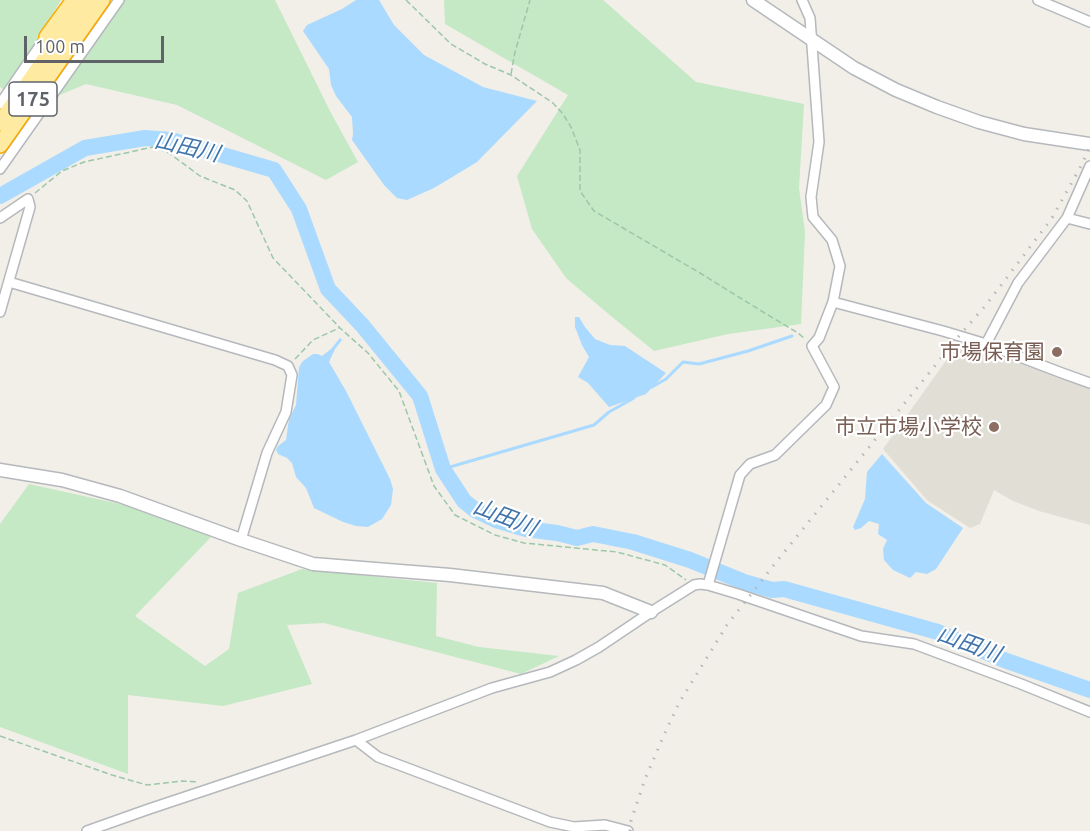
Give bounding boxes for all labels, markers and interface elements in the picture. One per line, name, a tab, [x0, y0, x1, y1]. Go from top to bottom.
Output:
scale bar	[27, 24, 166, 62]
text: 100 m	[35, 36, 85, 56]
road number: 175	[9, 82, 57, 116]
water label: 山田川	[152, 127, 222, 167]
place label: 市場保育園	[940, 339, 1045, 365]
marker: 市場保育園	[1050, 345, 1064, 359]
place label: 市立市場小学校	[835, 414, 982, 440]
marker: 市立市場小学校	[987, 420, 1001, 434]
water label: 山田川	[469, 493, 541, 541]
water label: 山田川	[933, 620, 1005, 668]

